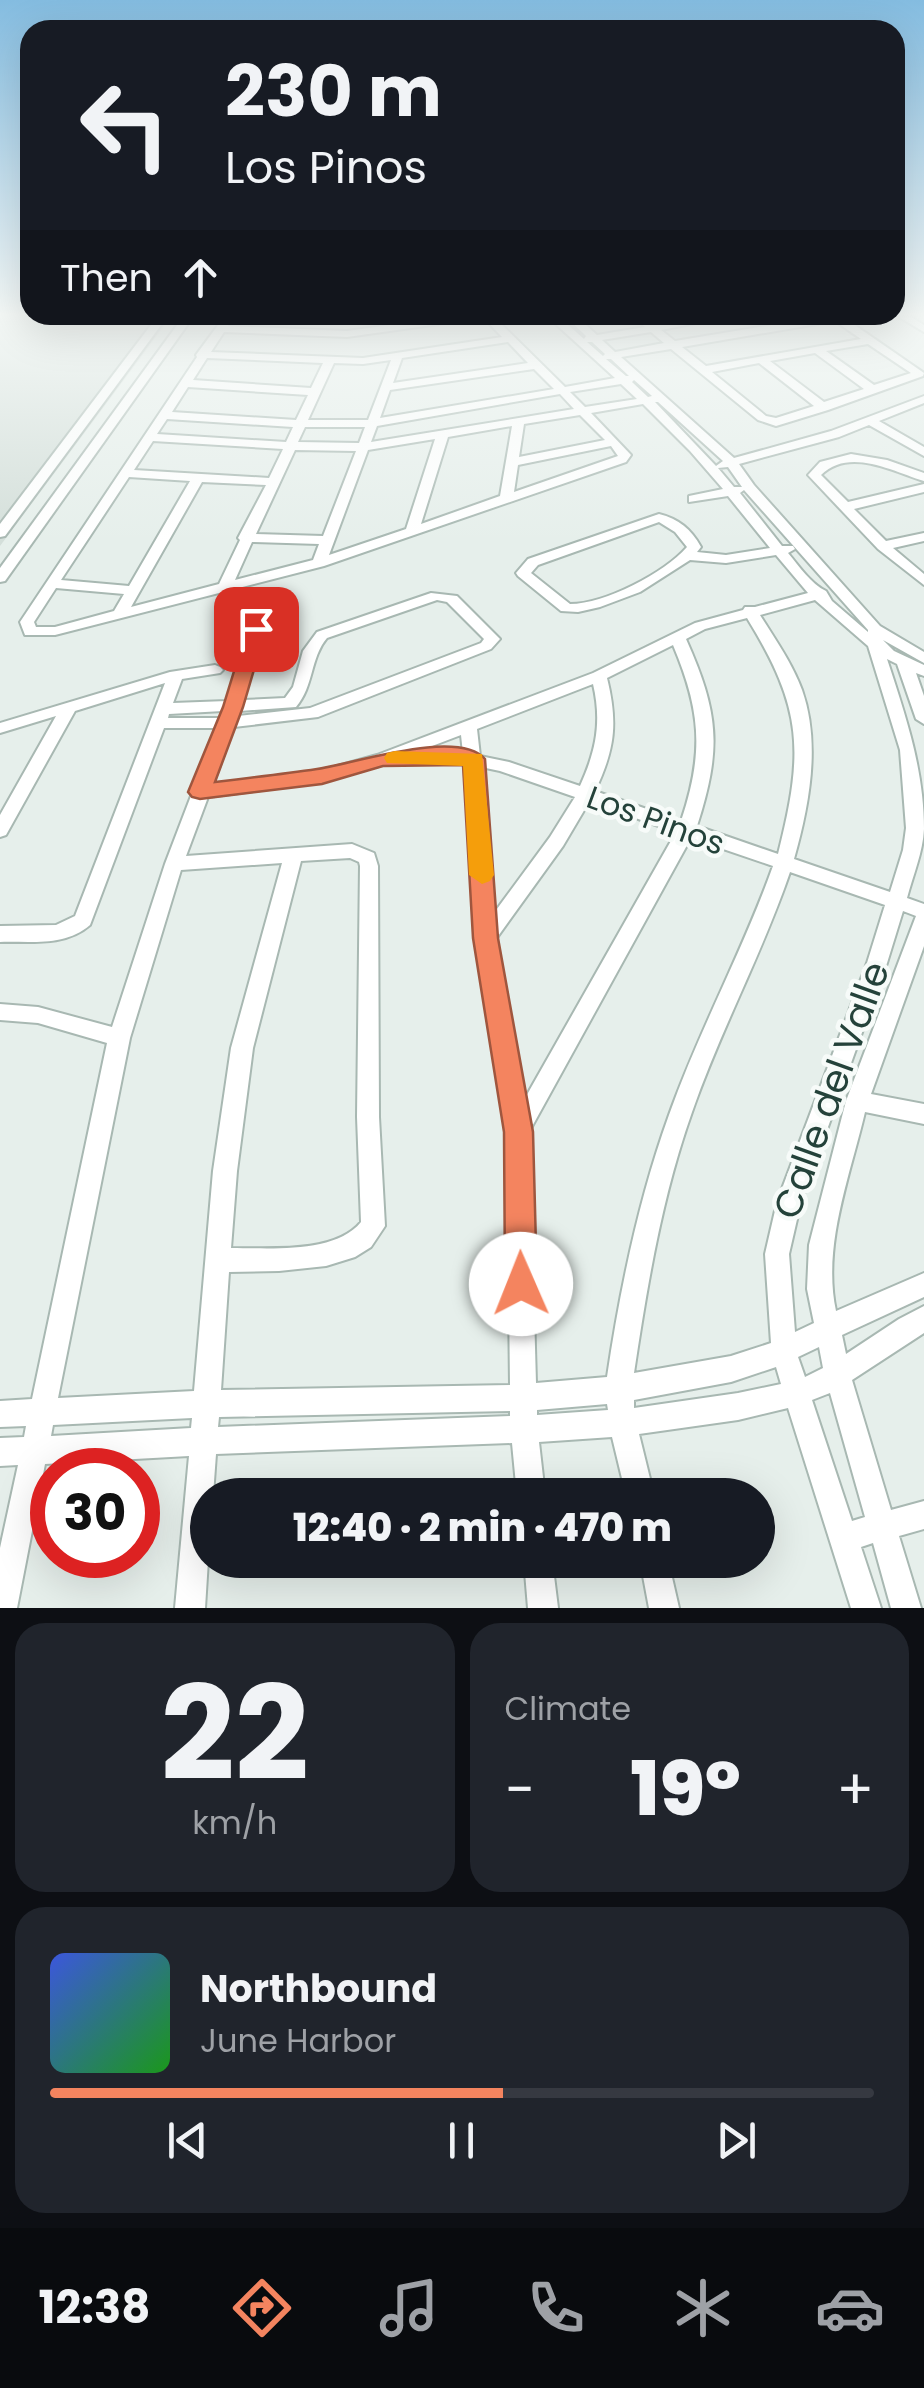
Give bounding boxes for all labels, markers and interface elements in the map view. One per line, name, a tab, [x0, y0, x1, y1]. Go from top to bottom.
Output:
text: 230 m	[225, 42, 442, 141]
icon: left	[60, 60, 190, 190]
text: Los Pinos	[225, 136, 427, 199]
icon: ahead	[173, 250, 228, 305]
text: Then	[60, 251, 153, 304]
pin	[214, 587, 299, 672]
icon: arrive	[229, 602, 284, 657]
street label: Los Pinos	[581, 774, 731, 866]
street label: Calle del Valle	[760, 954, 902, 1226]
position arrow	[469, 1232, 573, 1336]
speed limit sign: 30	[30, 1448, 160, 1578]
text: 12:40 · 2 min · 470 m	[293, 1501, 672, 1554]
text: 22	[161, 1642, 309, 1825]
text: Climate	[505, 1686, 631, 1731]
text: 19°	[630, 1736, 741, 1841]
text: −	[505, 1751, 535, 1828]
text: +	[836, 1751, 874, 1828]
text: km/h	[192, 1800, 277, 1845]
text: Northbound	[200, 1962, 437, 2015]
text: June Harbor	[200, 2018, 396, 2063]
icon: previous	[160, 2113, 215, 2168]
icon: pause	[434, 2113, 489, 2168]
icon: next	[709, 2113, 764, 2168]
icon: directions	[227, 2273, 297, 2343]
icon: music	[374, 2273, 444, 2343]
icon: phone	[521, 2273, 591, 2343]
icon: climate	[668, 2273, 738, 2343]
icon: car	[815, 2273, 885, 2343]
text: 12:38	[39, 2276, 150, 2339]

